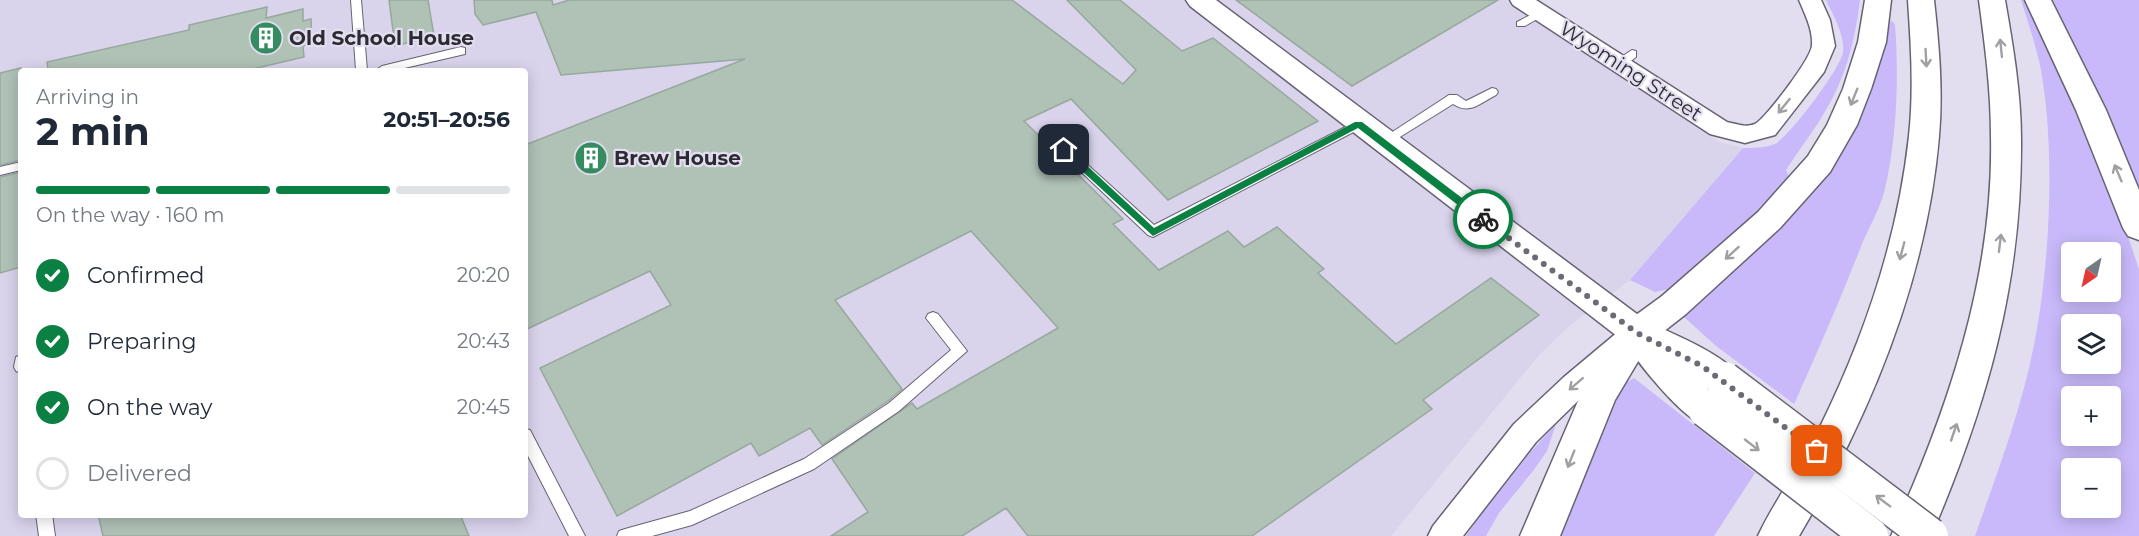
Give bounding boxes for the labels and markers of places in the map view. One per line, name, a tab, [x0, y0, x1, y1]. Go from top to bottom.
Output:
building icon: Old School House	[248, 20, 284, 56]
place label: Old School House	[289, 26, 474, 50]
pin	[1038, 124, 1089, 175]
building icon: Brew House	[573, 140, 609, 176]
place label: Brew House	[614, 146, 741, 170]
pin	[1791, 425, 1842, 476]

